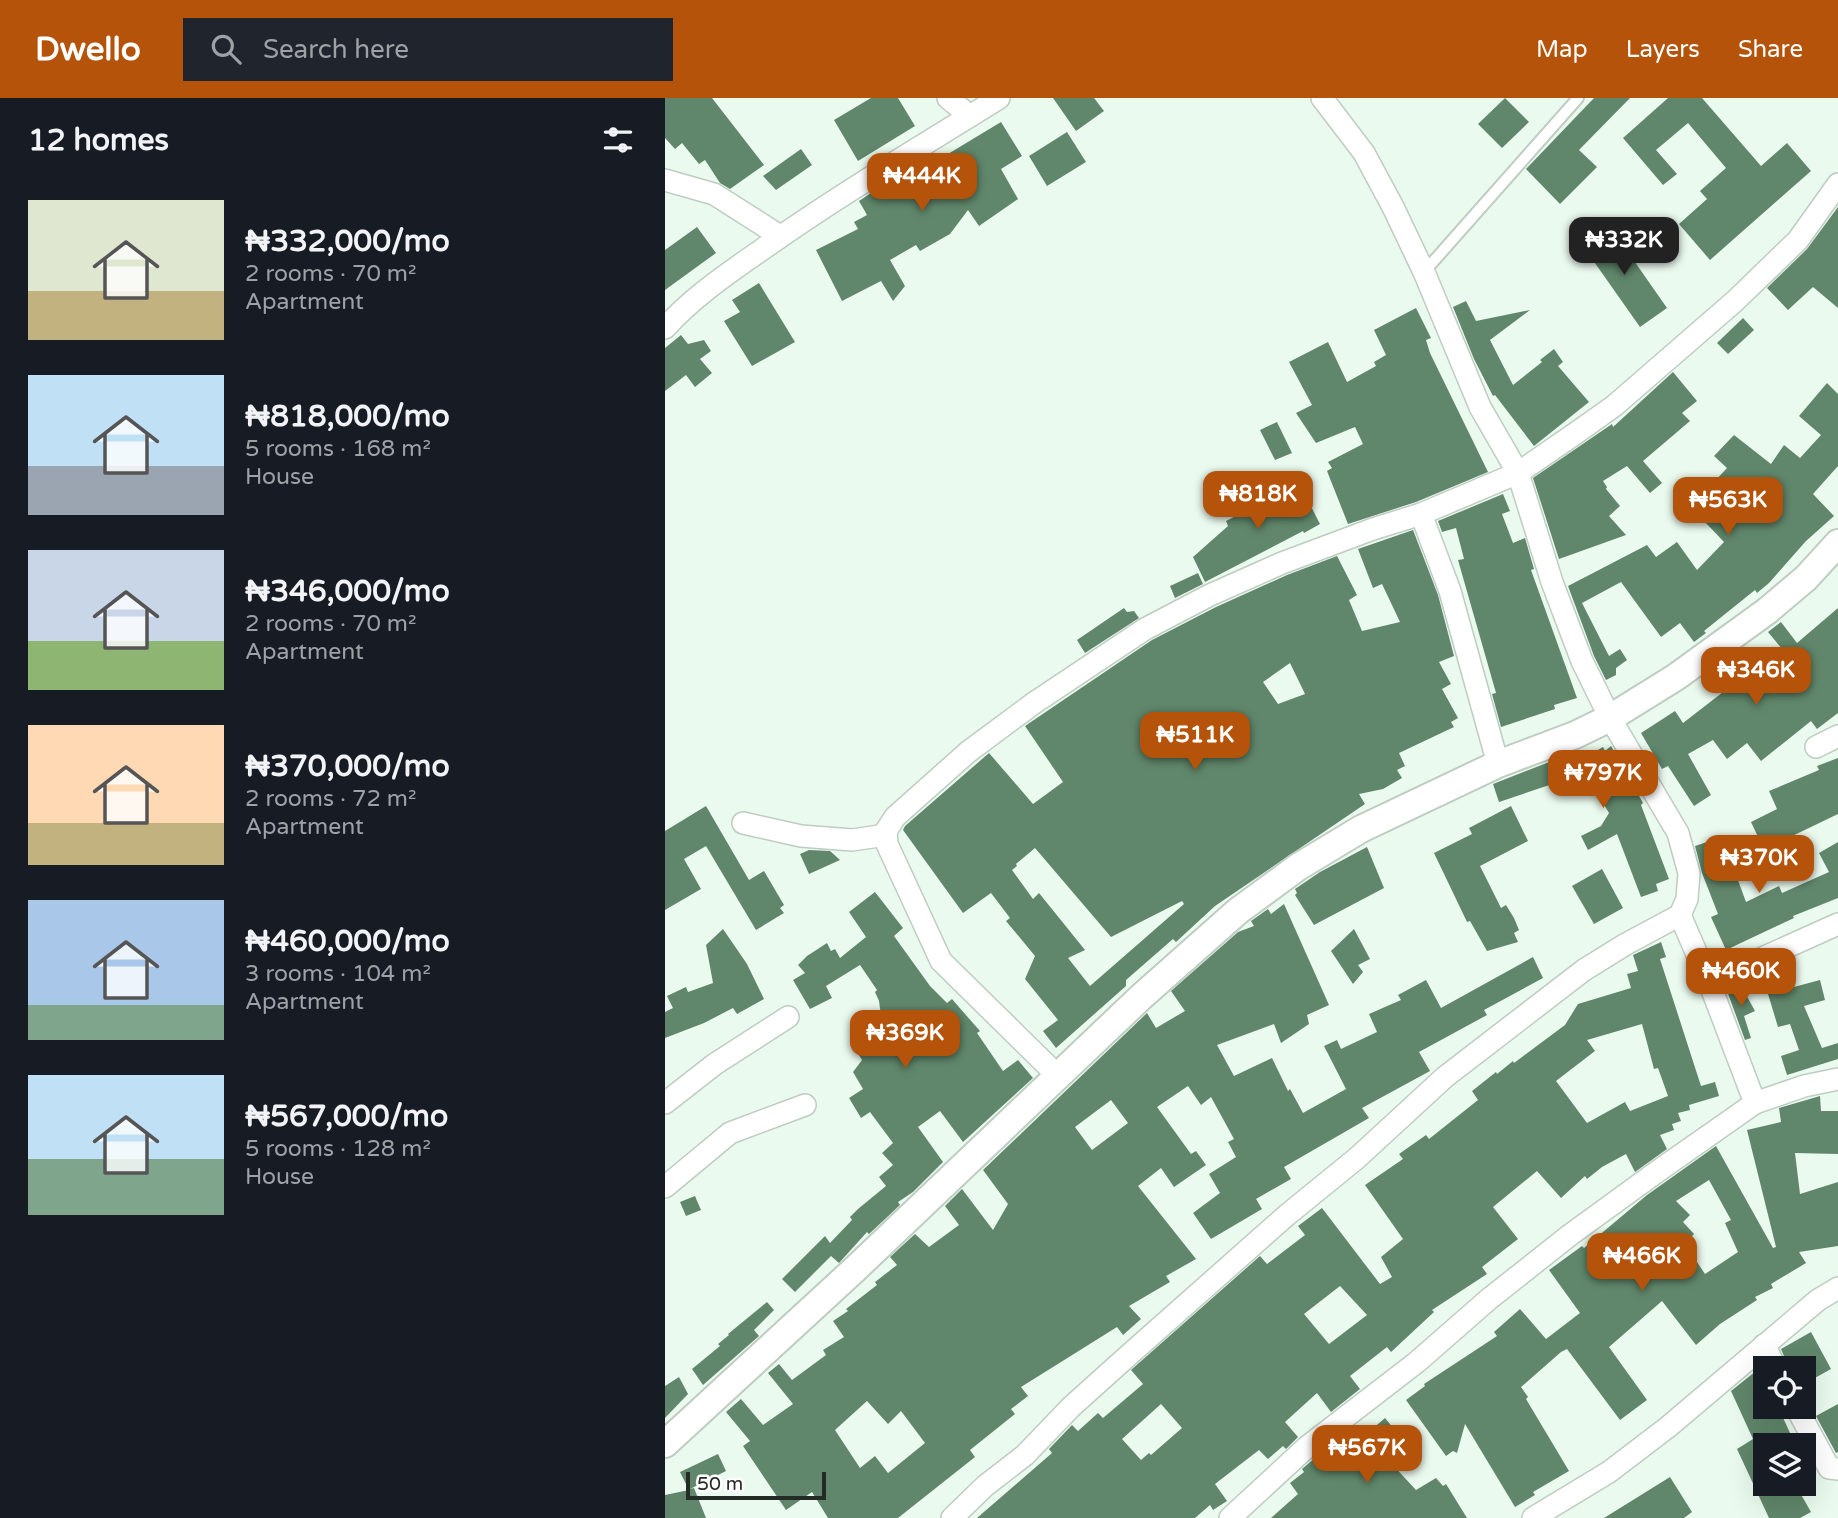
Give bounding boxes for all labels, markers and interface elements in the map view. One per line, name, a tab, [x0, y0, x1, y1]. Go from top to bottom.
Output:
search box	[183, 18, 673, 81]
text: Dwello	[35, 30, 141, 69]
icon: search	[207, 30, 245, 68]
text: Search here	[263, 34, 409, 65]
text: Map	[1536, 35, 1588, 64]
text: Layers	[1626, 35, 1700, 64]
text: Share	[1738, 35, 1803, 64]
icon: filters	[599, 121, 637, 159]
text: 12 homes	[28, 122, 169, 159]
pin: ₦444K	[873, 153, 971, 213]
text: ₦444K	[883, 162, 961, 190]
pin: ₦332K	[1575, 218, 1673, 277]
text: ₦332,000/mo	[245, 223, 450, 260]
text: ₦332K	[1585, 226, 1663, 254]
icon: home	[84, 228, 168, 312]
text: 2 rooms · 70 m²	[245, 260, 416, 288]
text: Apartment	[245, 288, 364, 316]
text: ₦818,000/mo	[245, 398, 450, 435]
icon: home	[84, 403, 168, 487]
text: 5 rooms · 168 m²	[245, 435, 431, 463]
text: House	[245, 463, 314, 491]
pin: ₦818K	[1209, 472, 1307, 531]
pin: ₦563K	[1679, 478, 1777, 537]
text: ₦818K	[1219, 480, 1297, 508]
text: ₦563K	[1689, 486, 1767, 514]
text: ₦346,000/mo	[245, 573, 450, 610]
icon: home	[84, 578, 168, 662]
text: 2 rooms · 70 m²	[245, 610, 416, 638]
text: Apartment	[245, 638, 364, 666]
pin: ₦346K	[1707, 648, 1805, 707]
text: ₦346K	[1717, 656, 1795, 684]
pin: ₦511K	[1146, 712, 1244, 772]
text: ₦511K	[1156, 721, 1234, 749]
text: ₦370,000/mo	[245, 748, 450, 785]
pin: ₦797K	[1554, 750, 1652, 810]
icon: home	[84, 753, 168, 837]
text: ₦797K	[1564, 759, 1642, 787]
text: 2 rooms · 72 m²	[245, 785, 416, 813]
text: Apartment	[245, 813, 364, 841]
pin: ₦370K	[1710, 836, 1808, 895]
text: ₦370K	[1720, 844, 1798, 872]
text: ₦460,000/mo	[245, 923, 450, 960]
icon: home	[84, 928, 168, 1012]
pin: ₦460K	[1692, 948, 1790, 1008]
text: ₦460K	[1702, 957, 1780, 985]
text: 3 rooms · 104 m²	[245, 960, 431, 988]
text: Apartment	[245, 988, 364, 1016]
pin: ₦369K	[856, 1010, 954, 1070]
text: ₦369K	[866, 1019, 944, 1047]
text: ₦567,000/mo	[245, 1098, 448, 1135]
icon: home	[84, 1103, 168, 1187]
text: 5 rooms · 128 m²	[245, 1135, 431, 1163]
text: House	[245, 1163, 314, 1191]
pin: ₦466K	[1593, 1234, 1691, 1293]
text: ₦466K	[1603, 1242, 1681, 1270]
map controls	[1753, 1356, 1816, 1496]
button: locate	[1753, 1356, 1816, 1419]
pin: ₦567K	[1318, 1426, 1416, 1485]
button: layers	[1753, 1433, 1816, 1496]
text: ₦567K	[1328, 1434, 1406, 1462]
scale bar	[686, 1469, 826, 1501]
text: 50 m	[697, 1473, 743, 1495]

